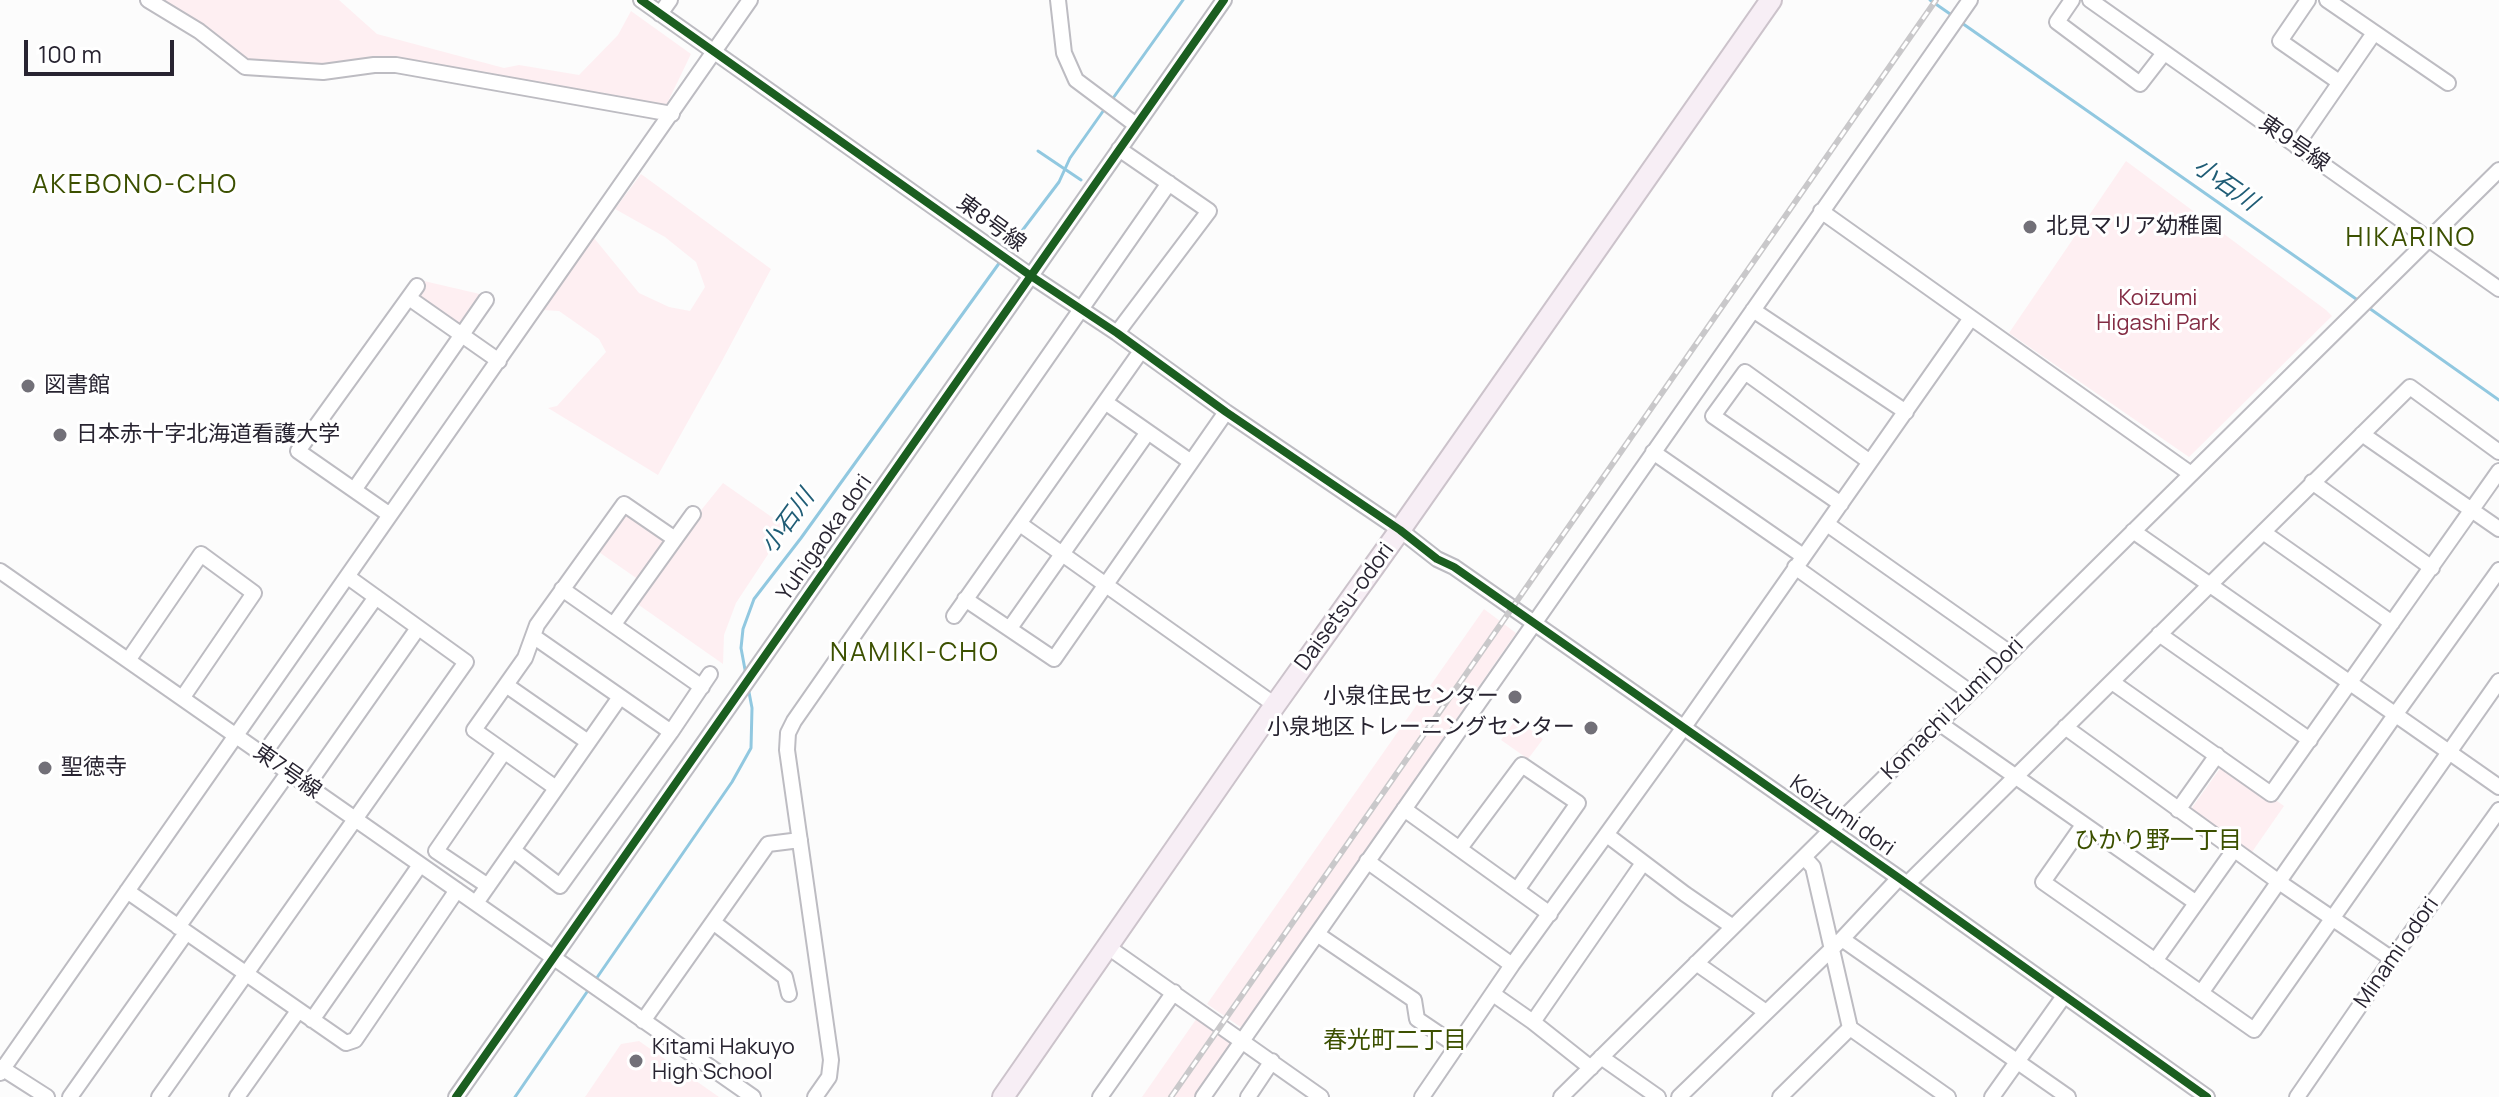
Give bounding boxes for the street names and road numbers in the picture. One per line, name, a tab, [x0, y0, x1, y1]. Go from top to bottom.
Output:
street label: 東9号線	[2254, 110, 2334, 178]
street label: 東8号線	[951, 190, 1031, 258]
street label: Yuhigaoka dori	[772, 470, 878, 606]
street label: Daisetsu-odori	[1290, 538, 1400, 676]
street label: Komachi Izumi Dori	[1877, 633, 2029, 785]
street label: 東7号線	[248, 739, 326, 805]
street label: Koizumi dori	[1784, 770, 1900, 862]
street label: Minami odori	[2349, 892, 2445, 1014]

